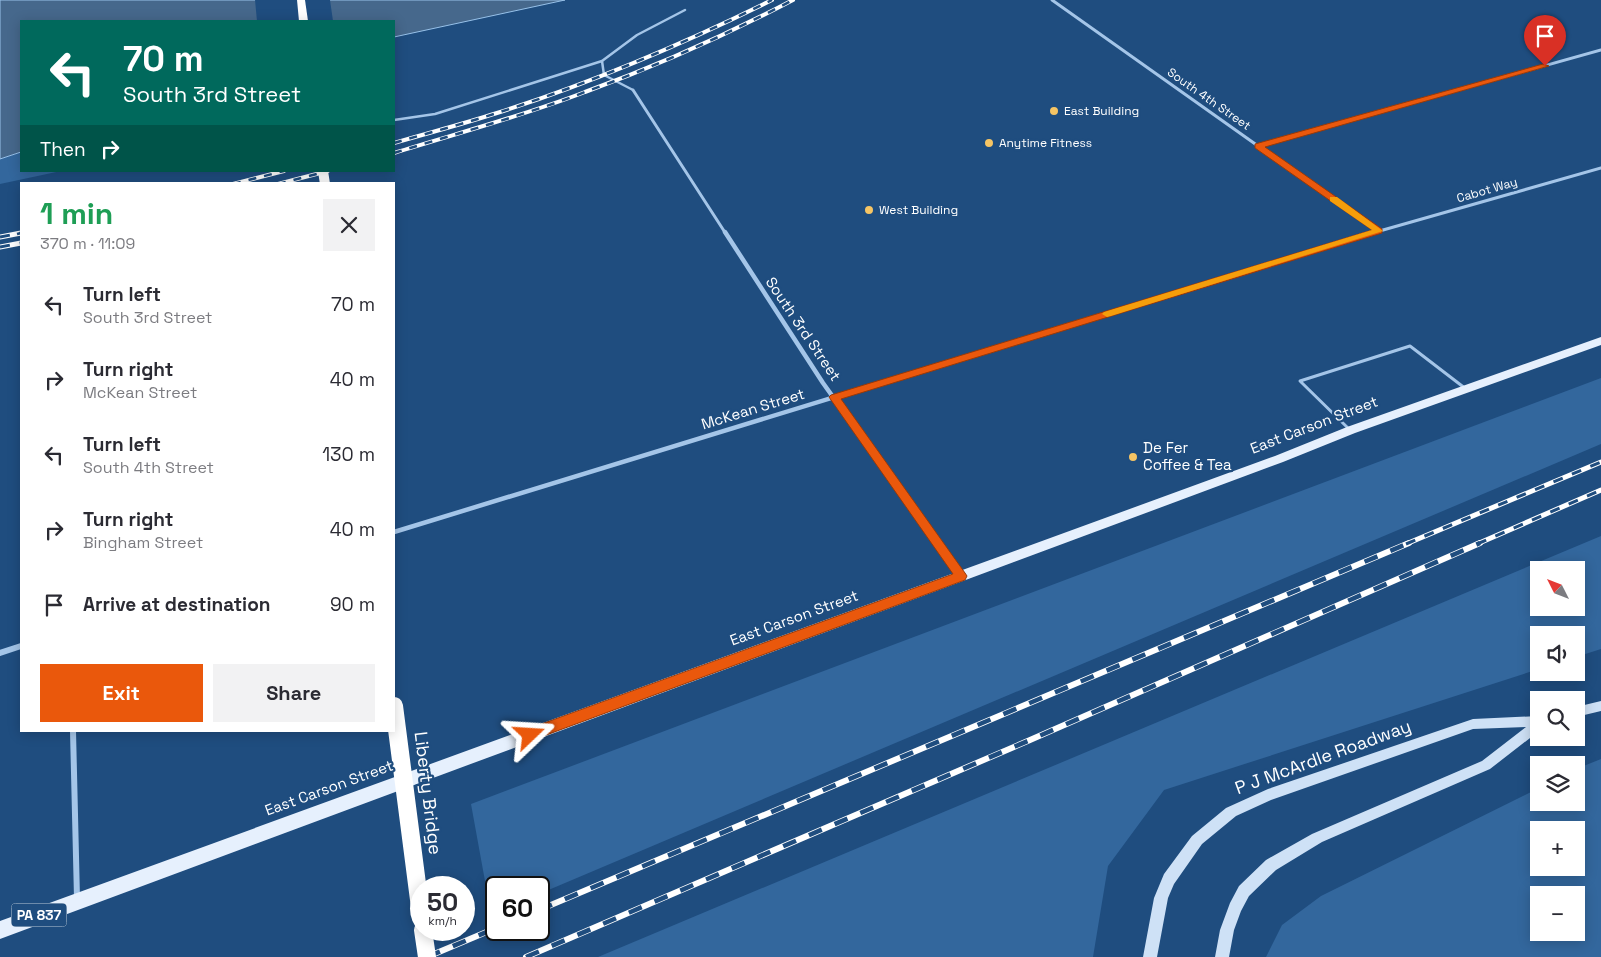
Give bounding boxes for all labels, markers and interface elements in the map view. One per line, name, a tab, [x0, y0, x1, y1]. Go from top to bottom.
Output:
pin	[1524, 15, 1566, 66]
icon: arrive	[1531, 22, 1559, 50]
text: 70 m	[123, 37, 204, 81]
icon: left	[40, 40, 105, 105]
street label: South 4th Street	[1164, 64, 1254, 134]
text: South 3rd Street	[123, 80, 301, 108]
place label: East Building	[1064, 103, 1139, 119]
marker: East Building	[1048, 105, 1060, 117]
icon: right	[96, 135, 124, 163]
place label: Anytime Fitness	[999, 135, 1092, 151]
text: Then	[40, 137, 86, 162]
marker: Anytime Fitness	[983, 137, 995, 149]
street label: Cabot Way	[1455, 174, 1519, 206]
text: 1 min	[40, 194, 113, 233]
button: close	[323, 199, 375, 251]
place label: West Building	[879, 202, 958, 218]
marker: West Building	[863, 204, 875, 216]
text: 370 m · 11:09	[40, 233, 135, 254]
street label: South 3rd Street	[762, 273, 845, 384]
text: Turn left	[83, 282, 161, 307]
icon: left	[40, 291, 68, 319]
text: 70 m	[331, 292, 375, 317]
text: South 3rd Street	[83, 307, 212, 328]
text: Turn right	[83, 357, 173, 382]
icon: right	[40, 366, 68, 394]
text: 40 m	[330, 367, 375, 392]
text: McKean Street	[83, 382, 197, 403]
street label: McKean Street	[699, 384, 807, 433]
street label: East Carson Street	[1247, 391, 1380, 458]
text: Turn left	[83, 432, 161, 457]
place label: De Fer Coffee & Tea	[1143, 438, 1232, 474]
icon: left	[40, 441, 68, 469]
text: 130 m	[322, 442, 375, 467]
marker: De Fer Coffee & Tea	[1127, 451, 1139, 463]
text: South 4th Street	[83, 457, 214, 478]
text: Turn right	[83, 507, 173, 532]
icon: right	[40, 516, 68, 544]
text: 40 m	[330, 517, 375, 542]
text: Bingham Street	[83, 532, 203, 553]
north arrow	[1530, 561, 1585, 616]
map controls	[1530, 561, 1585, 941]
street label: East Carson Street	[727, 585, 861, 650]
icon: arrive	[40, 591, 68, 619]
text: Arrive at destination	[83, 592, 271, 617]
text: 90 m	[330, 592, 375, 617]
button: sound	[1530, 626, 1585, 681]
button: Exit	[40, 664, 203, 722]
button: Share	[213, 664, 375, 722]
button: search	[1530, 691, 1585, 746]
position arrow	[503, 708, 555, 760]
street label: P J McArdle Roadway	[1232, 714, 1414, 799]
street label: Liberty Bridge	[410, 730, 447, 856]
street label: East Carson Street	[262, 755, 396, 820]
button: layers	[1530, 756, 1585, 811]
button: +	[1530, 821, 1585, 876]
speed limit sign: 60	[485, 876, 550, 941]
text: 50	[427, 886, 458, 918]
button: −	[1530, 886, 1585, 941]
road number: PA 837	[12, 904, 66, 926]
text: km/h	[428, 913, 457, 929]

